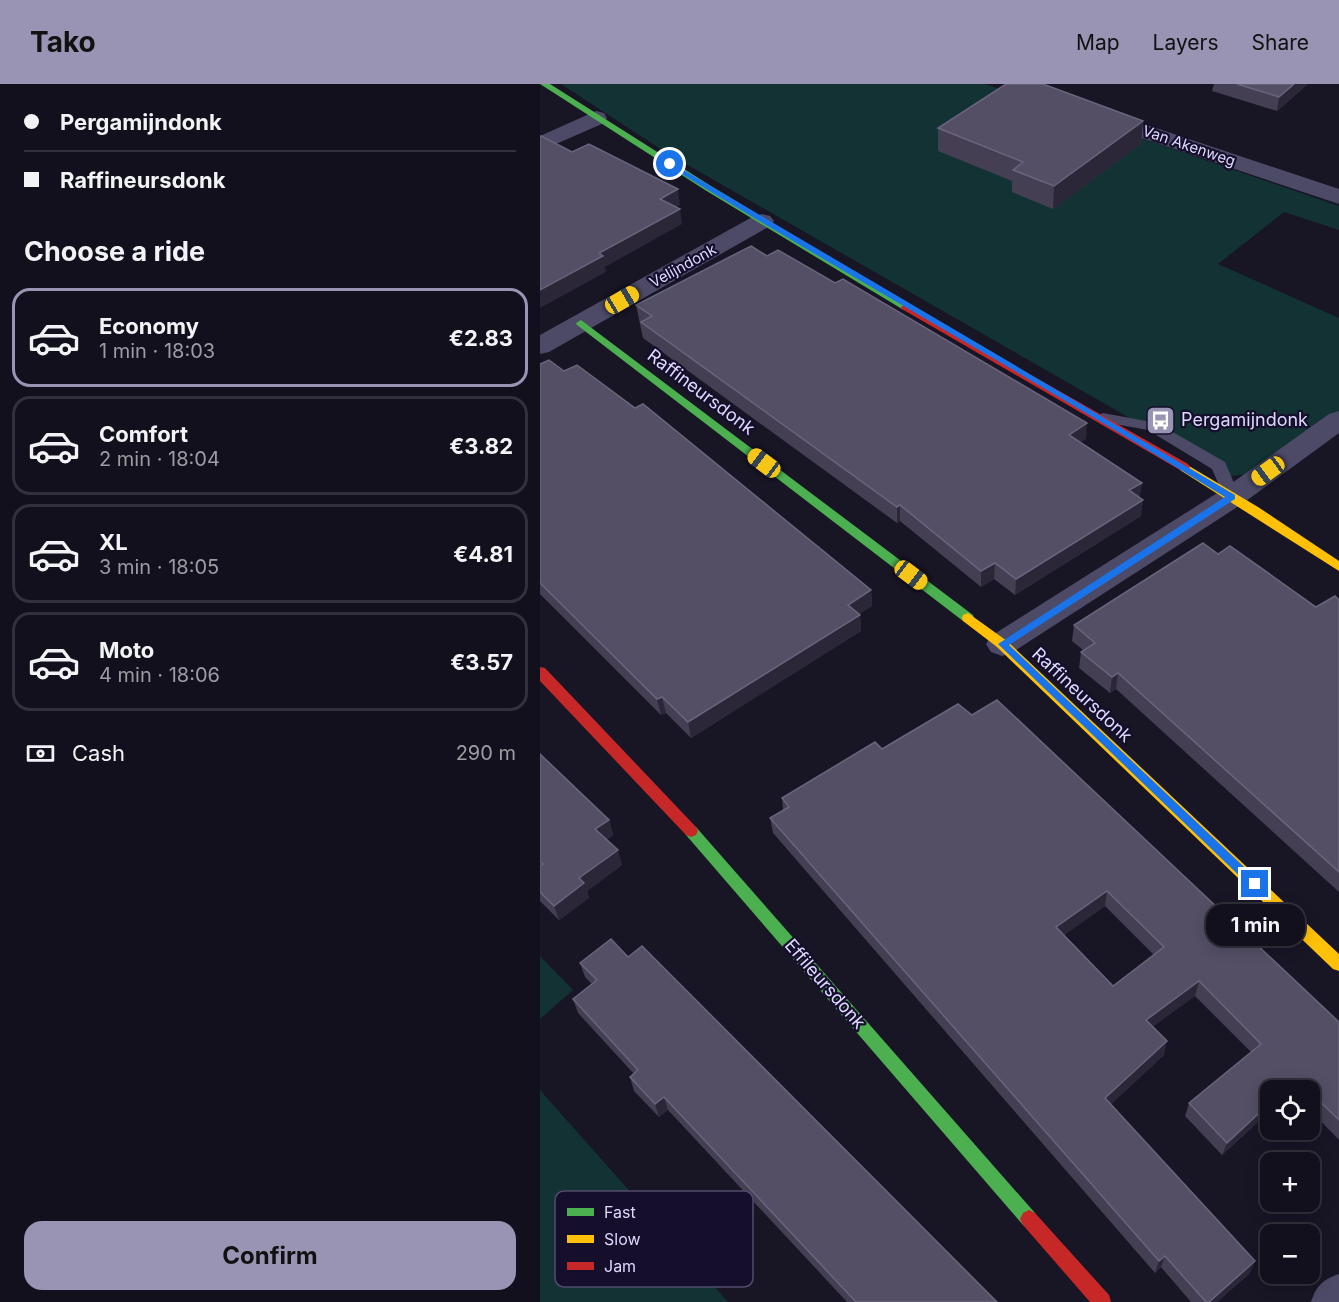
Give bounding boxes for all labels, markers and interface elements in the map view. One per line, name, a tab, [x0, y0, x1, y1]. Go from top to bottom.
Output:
text: Tako	[30, 25, 96, 59]
text: Map	[1076, 30, 1120, 55]
text: Layers	[1153, 30, 1219, 55]
text: Share	[1252, 30, 1309, 55]
text: Pergamijndonk	[60, 109, 222, 135]
street label: Van Akenweg	[1140, 121, 1238, 170]
route start	[656, 150, 683, 177]
text: Raffineursdonk	[60, 167, 225, 193]
text: Choose a ride	[24, 235, 205, 268]
street label: Velijndonk	[646, 239, 720, 292]
car	[602, 283, 642, 317]
icon: car	[27, 311, 81, 365]
text: Economy	[99, 313, 199, 339]
text: €2.83	[449, 325, 513, 351]
text: 1 min · 18:03	[99, 339, 215, 363]
street label: Raffineursdonk	[643, 344, 759, 439]
bus stop icon: Pergamijndonk	[1144, 404, 1176, 436]
place label: Pergamijndonk	[1181, 409, 1308, 430]
icon: car	[27, 419, 81, 473]
text: Comfort	[99, 421, 188, 447]
text: €3.82	[449, 433, 513, 459]
car	[744, 445, 784, 481]
text: 2 min · 18:04	[99, 447, 220, 471]
car	[1248, 453, 1288, 489]
icon: car	[27, 527, 81, 581]
text: XL	[99, 529, 128, 555]
text: €4.81	[453, 541, 513, 567]
text: 3 min · 18:05	[99, 555, 219, 579]
car	[891, 557, 931, 593]
icon: car	[27, 635, 81, 689]
text: Moto	[99, 637, 154, 663]
street label: Raffineursdonk	[1028, 643, 1137, 746]
text: €3.57	[450, 649, 513, 675]
text: 4 min · 18:06	[99, 663, 220, 687]
icon: cash	[24, 737, 57, 770]
text: Cash	[72, 740, 125, 766]
text: 290 m	[456, 741, 516, 765]
route end	[1241, 870, 1268, 897]
callout: 1 min	[1206, 905, 1304, 947]
text: 1 min	[1231, 913, 1280, 937]
street label: Effileursdonk	[781, 935, 870, 1033]
map controls	[1260, 1080, 1320, 1284]
button: locate	[1260, 1080, 1320, 1140]
button: +	[1260, 1152, 1320, 1212]
legend	[555, 1191, 753, 1287]
text: Fast	[604, 1202, 636, 1222]
button: Confirm	[24, 1221, 516, 1290]
button: −	[1260, 1224, 1320, 1284]
text: Slow	[604, 1229, 641, 1249]
text: Jam	[604, 1256, 636, 1276]

